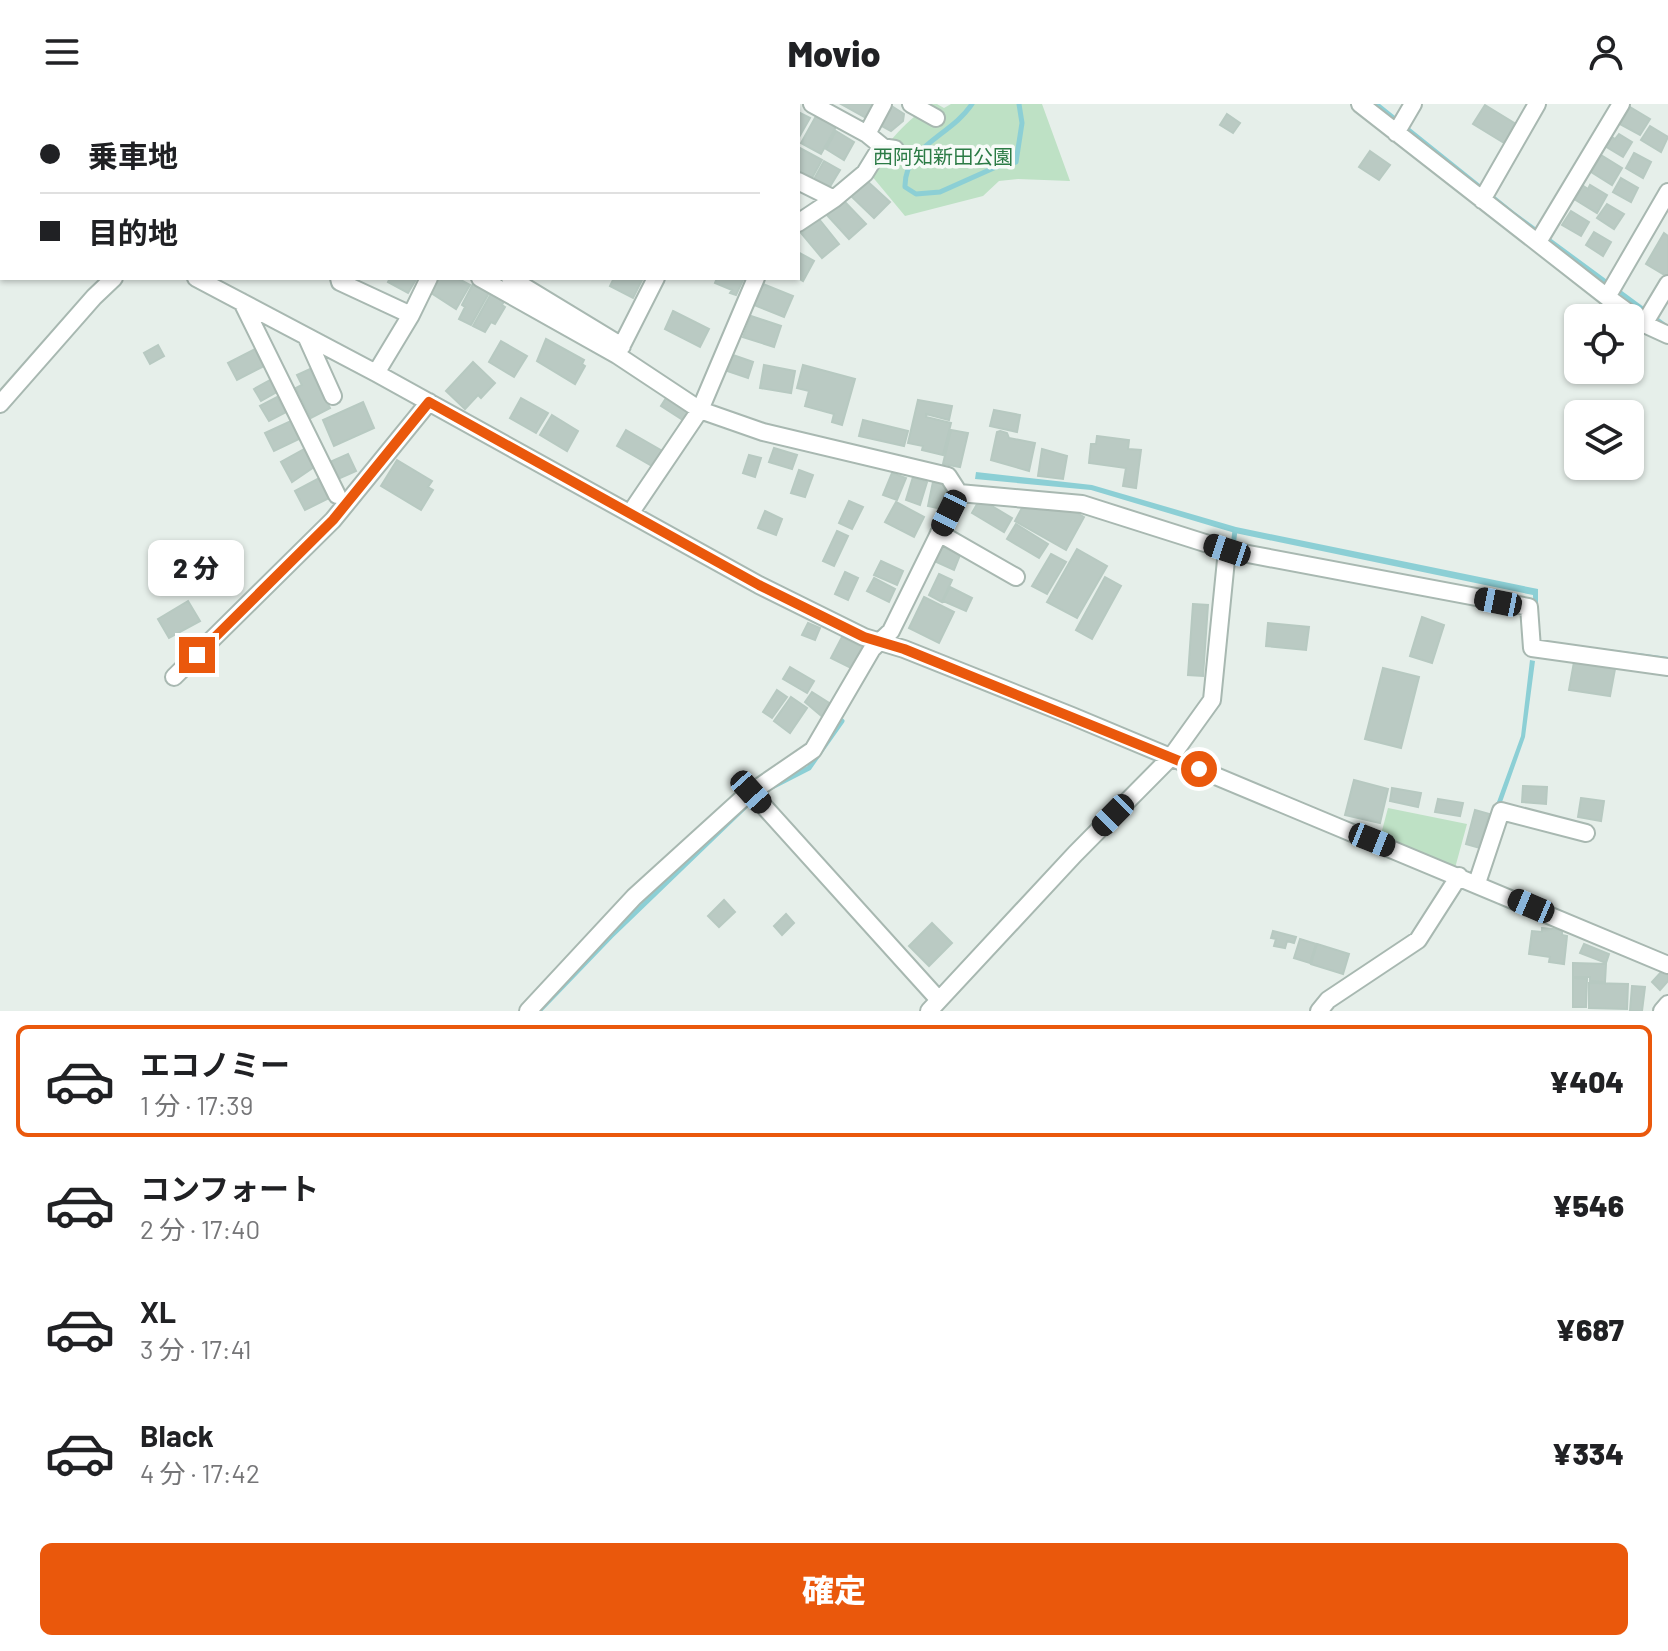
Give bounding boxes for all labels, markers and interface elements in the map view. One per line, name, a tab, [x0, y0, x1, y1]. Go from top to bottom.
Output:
icon: menu	[40, 30, 84, 74]
icon: person	[1584, 30, 1628, 74]
text: Movio	[787, 31, 881, 74]
text: 乗車地	[88, 137, 178, 173]
park label: 西阿知新田公園	[873, 144, 1013, 168]
text: 目的地	[88, 214, 178, 250]
map controls	[1564, 304, 1644, 480]
button: locate	[1564, 304, 1644, 384]
button: layers	[1564, 400, 1644, 480]
car	[928, 486, 970, 540]
car	[1200, 531, 1254, 569]
callout: 2 分	[149, 539, 245, 595]
text: 2 分	[173, 552, 219, 583]
car	[1472, 586, 1524, 618]
route end	[179, 637, 215, 673]
route start	[1181, 751, 1217, 787]
car	[726, 766, 776, 818]
car	[1088, 790, 1138, 840]
car	[1345, 820, 1399, 860]
car	[1504, 886, 1558, 926]
icon: car	[44, 1045, 116, 1117]
text: エコノミー	[140, 1046, 290, 1082]
text: ¥404	[1549, 1063, 1624, 1099]
text: 1 分 · 17:39	[140, 1089, 253, 1120]
icon: car	[44, 1169, 116, 1241]
text: コンフォート	[140, 1170, 319, 1206]
text: ¥546	[1552, 1187, 1624, 1223]
text: 2 分 · 17:40	[140, 1213, 260, 1244]
icon: car	[44, 1293, 116, 1365]
text: XL	[140, 1293, 176, 1329]
text: ¥687	[1556, 1311, 1624, 1347]
text: 3 分 · 17:41	[140, 1333, 252, 1364]
icon: car	[44, 1417, 116, 1489]
text: Black	[140, 1417, 214, 1453]
text: ¥334	[1552, 1435, 1624, 1471]
text: 4 分 · 17:42	[140, 1457, 260, 1488]
button: 確定	[40, 1543, 1628, 1635]

